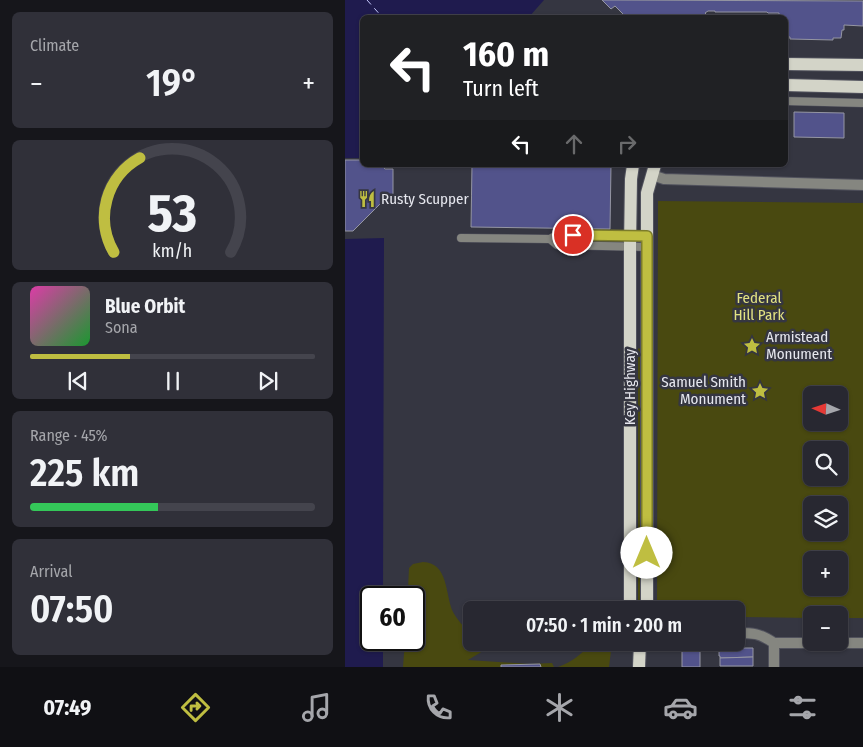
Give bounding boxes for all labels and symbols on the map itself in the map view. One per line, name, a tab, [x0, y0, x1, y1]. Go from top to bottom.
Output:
restaurant icon: Rusty Scupper	[357, 189, 377, 209]
place label: Rusty Scupper	[381, 190, 469, 208]
pin	[552, 214, 594, 256]
park label: Federal Hill Park	[734, 289, 784, 324]
place label: Armistead Monument	[766, 328, 832, 363]
place icon: Armistead Monument	[742, 336, 762, 356]
street label: Key Highway	[621, 348, 639, 425]
place label: Samuel Smith Monument	[661, 373, 746, 408]
place icon: Samuel Smith Monument	[750, 381, 770, 401]
north arrow	[803, 386, 847, 431]
position arrow	[620, 526, 672, 578]
speed limit sign: 60	[360, 586, 425, 651]

